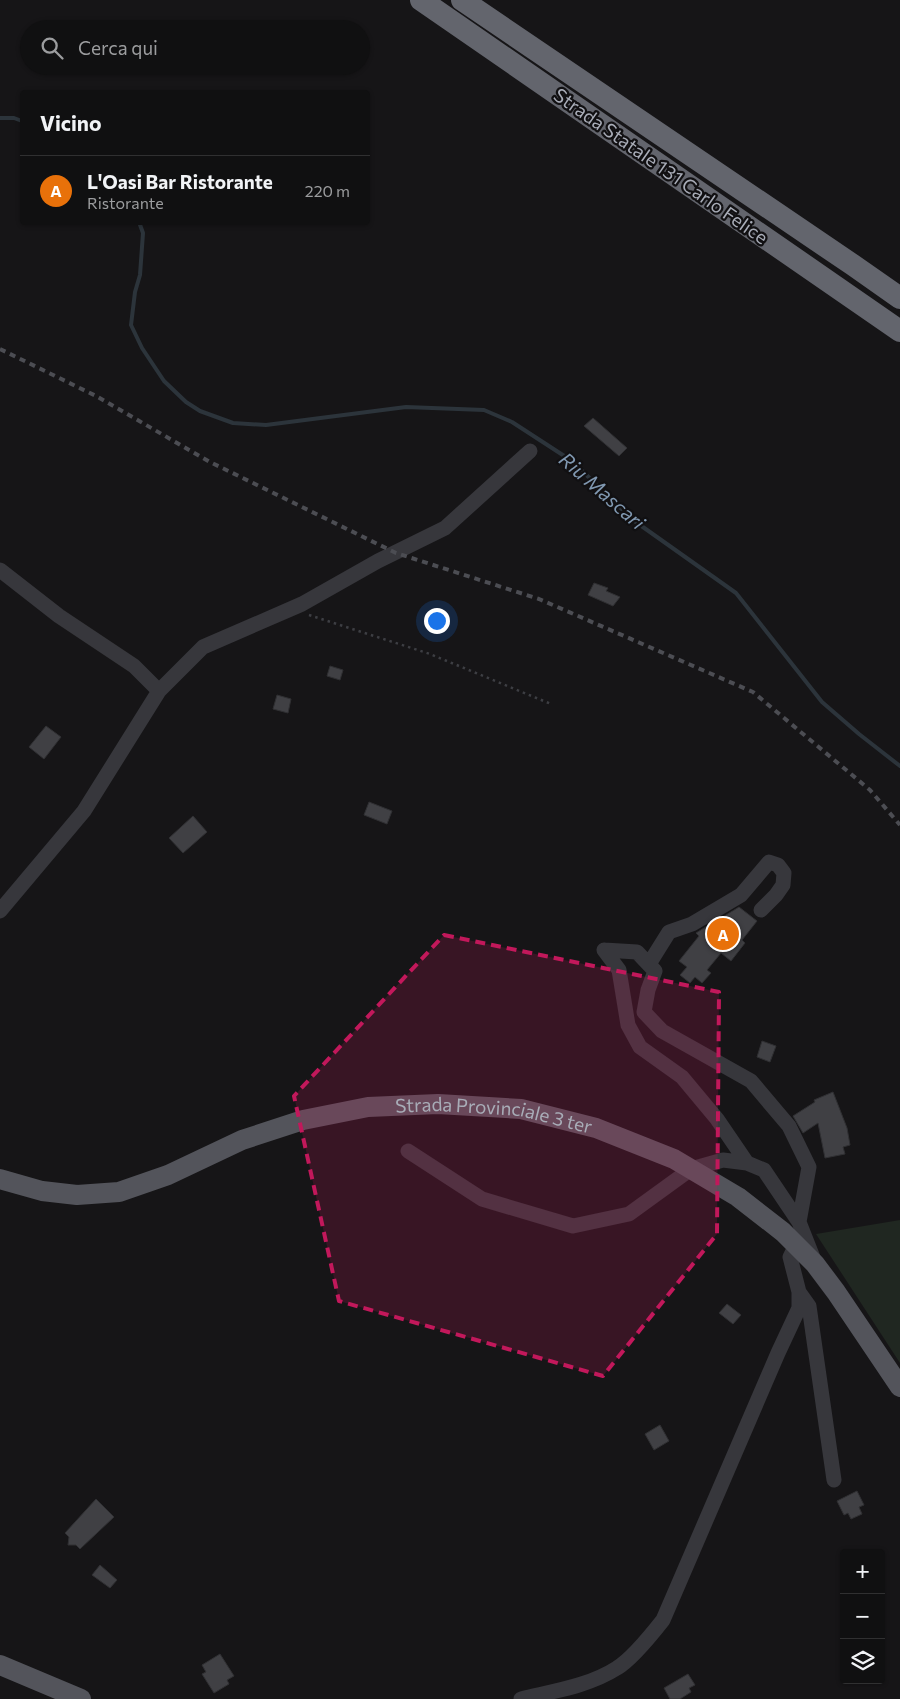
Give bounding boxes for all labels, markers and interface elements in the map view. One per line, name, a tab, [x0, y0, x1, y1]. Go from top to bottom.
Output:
search box	[20, 20, 370, 75]
icon: search	[38, 34, 66, 62]
text: Cerca qui	[78, 36, 158, 59]
street label: Strada Statale 131 Carlo Felice	[550, 83, 773, 249]
text: Vicino	[40, 110, 101, 135]
text: L'Oasi Bar Ristorante	[87, 170, 273, 193]
text: A	[50, 181, 62, 200]
text: 220 m	[305, 181, 350, 200]
text: Ristorante	[87, 193, 164, 212]
water label: Riu Mascari	[555, 447, 651, 534]
your location	[424, 608, 450, 634]
pin: A	[707, 915, 739, 953]
street label: Strada Provinciale 3 ter	[395, 1092, 595, 1138]
map controls	[840, 1549, 885, 1684]
button: +	[840, 1549, 885, 1594]
button: −	[840, 1594, 885, 1639]
button: layers	[840, 1639, 885, 1684]

